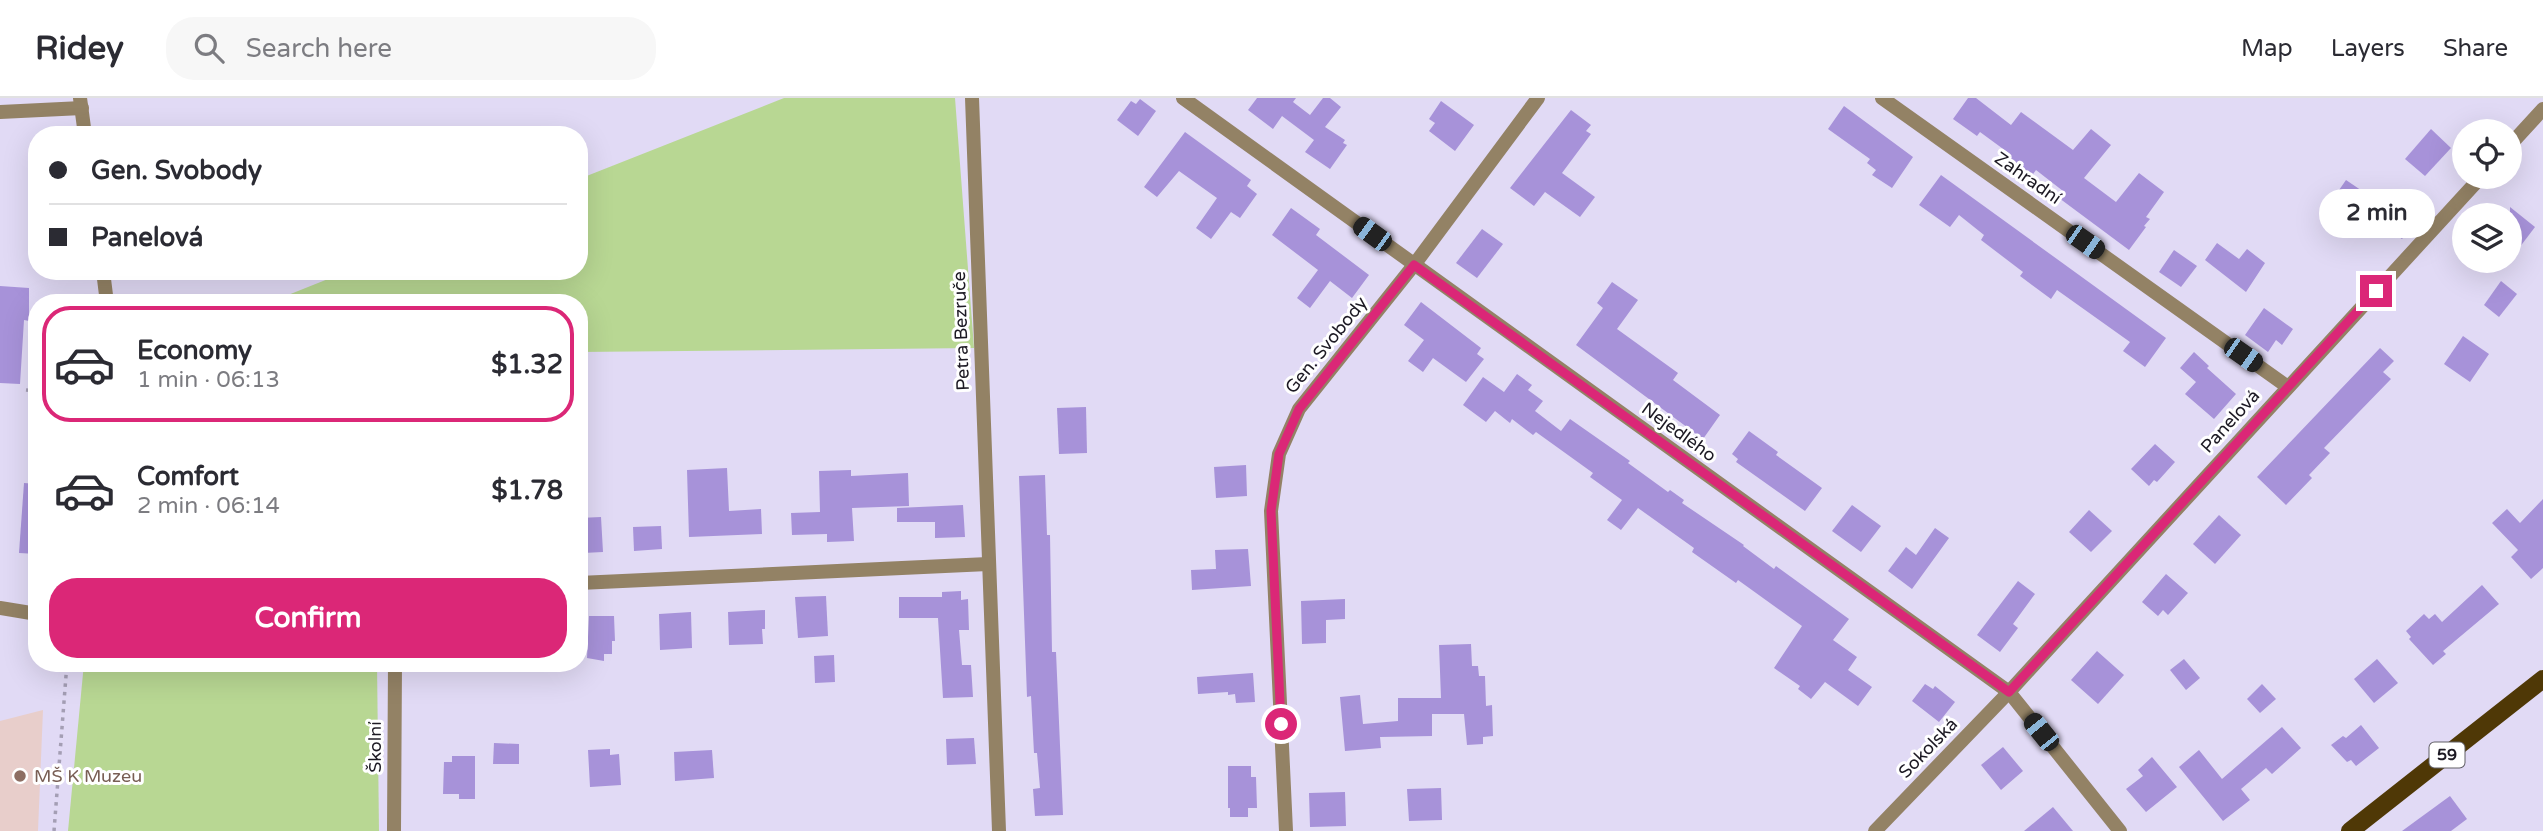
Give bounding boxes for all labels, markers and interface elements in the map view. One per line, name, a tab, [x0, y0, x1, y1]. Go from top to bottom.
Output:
search box	[166, 17, 656, 80]
text: Ridey	[35, 29, 124, 68]
icon: search	[190, 29, 228, 67]
text: Search here	[246, 33, 392, 64]
text: Map	[2241, 34, 2293, 63]
text: Layers	[2331, 34, 2405, 63]
text: Share	[2443, 34, 2508, 63]
map controls	[2452, 119, 2522, 273]
button: locate	[2452, 119, 2522, 189]
street label: Zahradní	[1990, 147, 2066, 209]
text: Gen. Svobody	[91, 155, 262, 186]
callout: 2 min	[2318, 190, 2434, 238]
text: 2 min	[2346, 199, 2408, 227]
button: layers	[2452, 203, 2522, 273]
car	[1349, 213, 1396, 255]
car	[2062, 221, 2109, 263]
text: Panelová	[91, 222, 203, 253]
street label: Petra Bezruče	[948, 271, 974, 391]
route end	[2360, 275, 2392, 307]
street label: Gen. Svobody	[1280, 292, 1372, 398]
icon: car	[53, 333, 116, 396]
car	[2220, 334, 2267, 376]
text: Economy	[137, 335, 252, 366]
text: $1.32	[491, 349, 563, 380]
text: 1 min · 06:13	[137, 366, 280, 394]
street label: Panelová	[2196, 385, 2264, 457]
street label: Nejedlého	[1637, 398, 1721, 467]
icon: car	[53, 459, 116, 522]
text: Comfort	[137, 461, 239, 492]
text: $1.78	[491, 475, 563, 506]
text: 2 min · 06:14	[137, 492, 280, 520]
button: Confirm	[49, 578, 567, 658]
route start	[1265, 708, 1297, 740]
car	[2020, 709, 2063, 755]
street label: Sokolská	[1894, 713, 1962, 783]
street label: Školní	[364, 721, 386, 773]
road number: 59	[2430, 742, 2464, 768]
place label: MŠ K Muzeu	[34, 765, 142, 787]
marker: MŠ K Muzeu	[12, 768, 28, 784]

